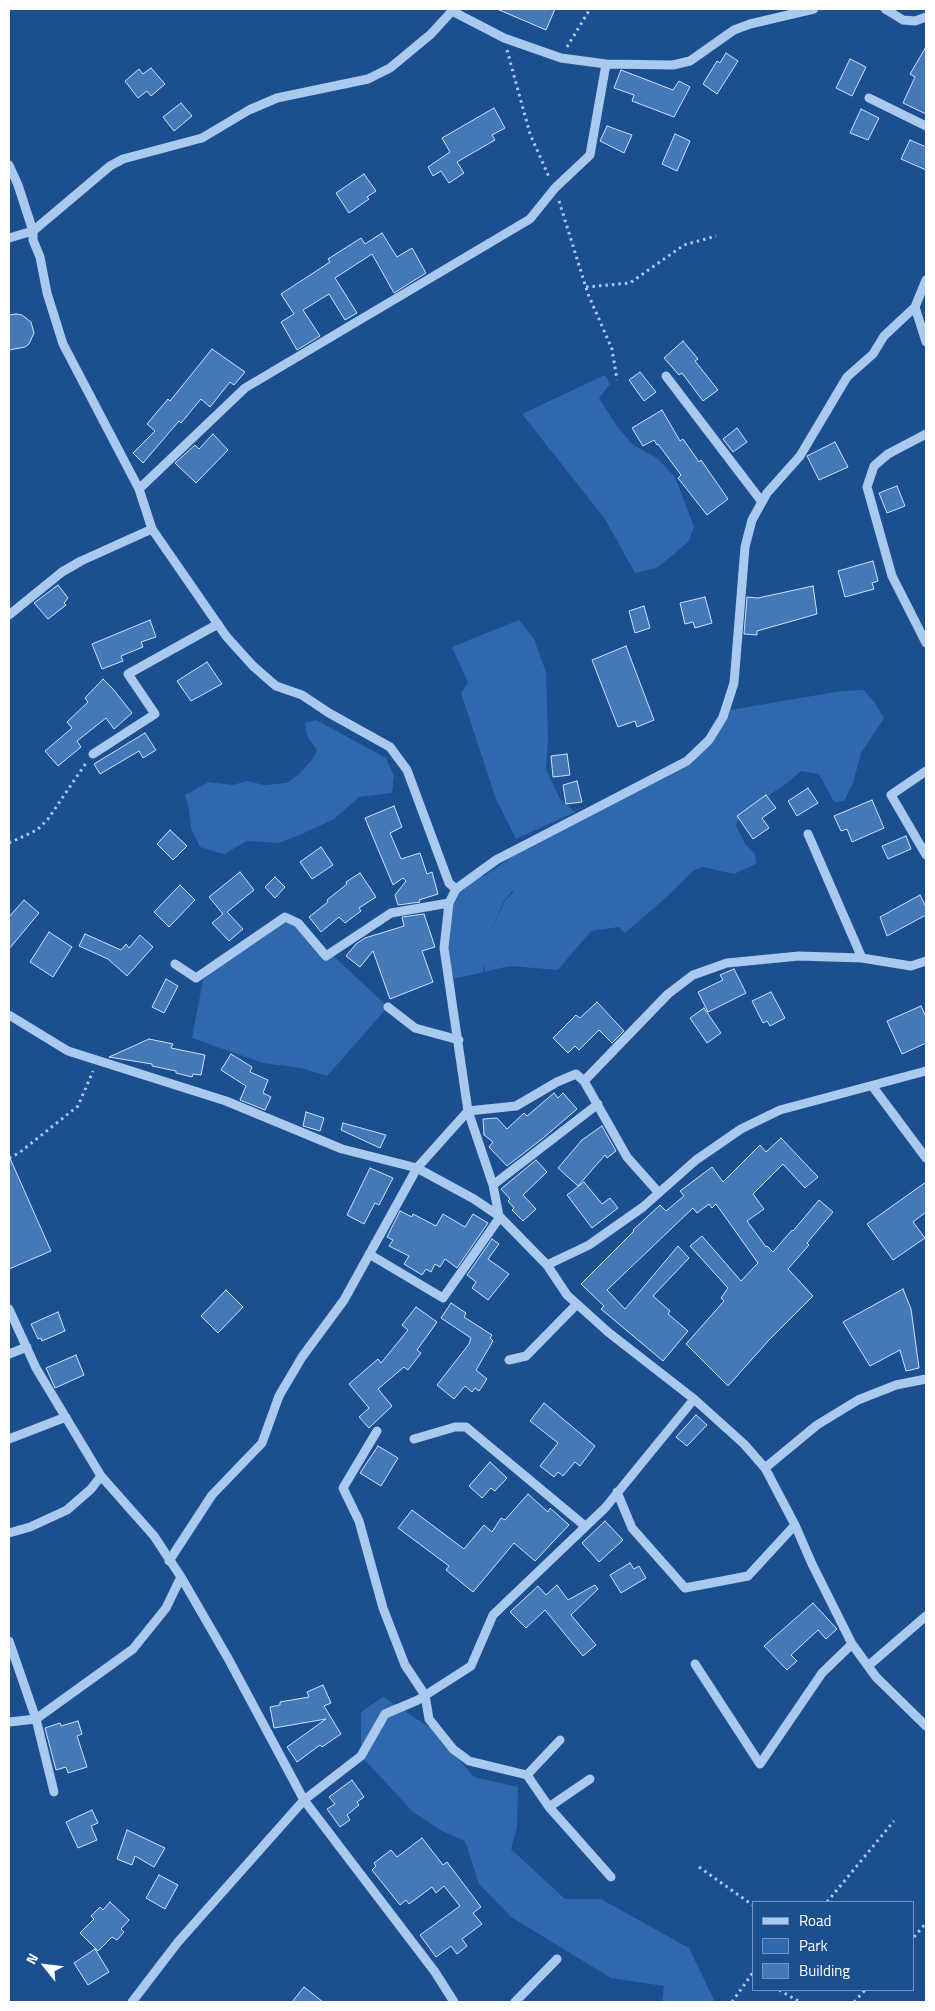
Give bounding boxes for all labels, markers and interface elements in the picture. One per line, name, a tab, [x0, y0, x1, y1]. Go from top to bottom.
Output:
legend	[752, 1901, 915, 1991]
text: Road	[799, 1909, 831, 1932]
text: Park	[799, 1934, 828, 1957]
north arrow	[20, 1941, 70, 1991]
text: N	[20, 1949, 43, 1968]
text: Building	[799, 1959, 850, 1982]

